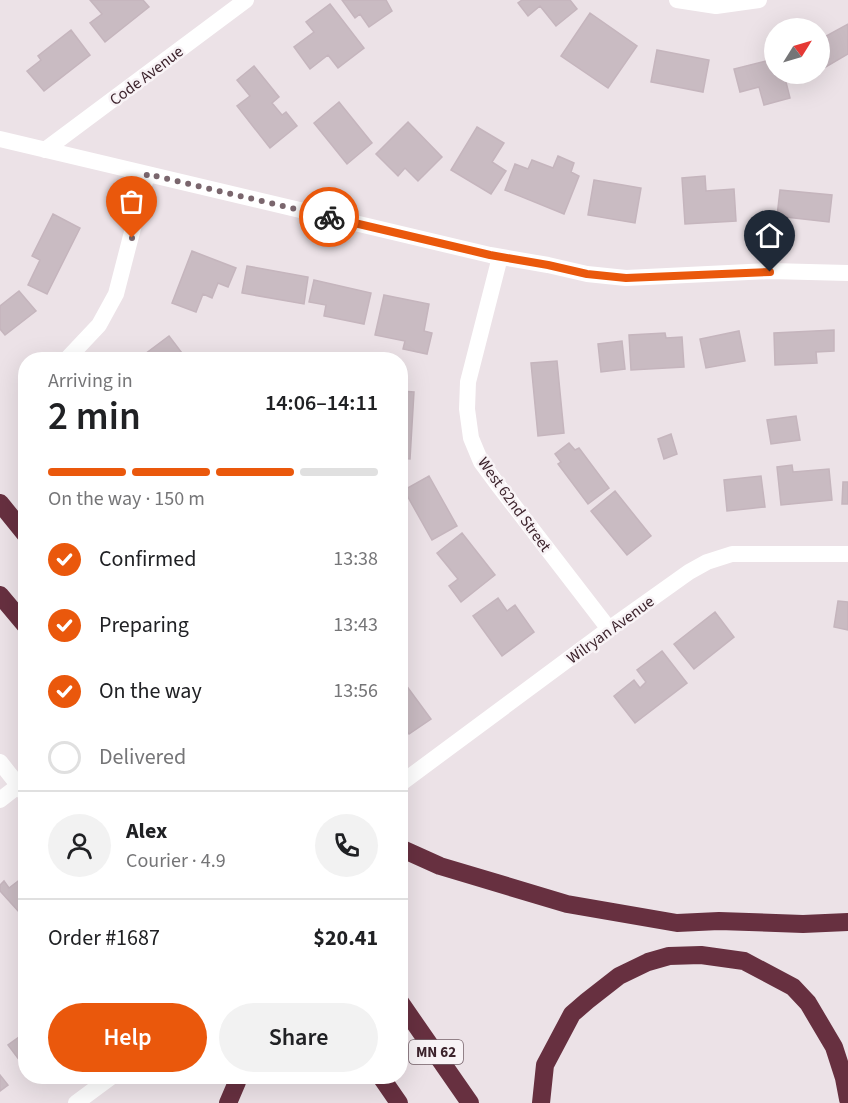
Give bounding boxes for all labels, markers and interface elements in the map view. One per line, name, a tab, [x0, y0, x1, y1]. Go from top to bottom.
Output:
north arrow	[764, 18, 830, 84]
map controls	[764, 18, 830, 84]
street label: Code Avenue	[105, 41, 188, 111]
pin	[106, 176, 157, 238]
icon: bag	[115, 185, 148, 218]
courier	[299, 187, 359, 247]
icon: bike	[313, 201, 346, 234]
pin	[744, 210, 795, 272]
icon: home	[753, 219, 786, 252]
text: Arriving in	[48, 367, 133, 395]
text: 14:06–14:11	[265, 387, 378, 419]
text: 2 min	[48, 389, 141, 445]
street label: West 62nd Street	[472, 453, 556, 557]
text: On the way · 150 m	[48, 485, 205, 513]
icon: check	[48, 543, 81, 576]
text: Confirmed	[99, 543, 196, 575]
text: 13:38	[333, 545, 378, 573]
street label: Wilryan Avenue	[562, 591, 659, 669]
icon: check	[48, 609, 81, 642]
text: Preparing	[99, 609, 189, 641]
text: 13:43	[333, 611, 378, 639]
icon: check	[48, 675, 81, 708]
text: On the way	[99, 675, 202, 707]
text: 13:56	[333, 677, 378, 705]
text: Delivered	[99, 741, 186, 773]
button: person	[48, 814, 111, 877]
button: phone	[315, 814, 378, 877]
text: Alex	[126, 815, 167, 847]
text: Courier · 4.9	[126, 847, 226, 875]
text: Order #1687	[48, 922, 160, 954]
text: $20.41	[313, 922, 378, 954]
button: Help	[48, 1003, 207, 1072]
button: Share	[219, 1003, 378, 1072]
road number: MN 62	[409, 1040, 463, 1064]

